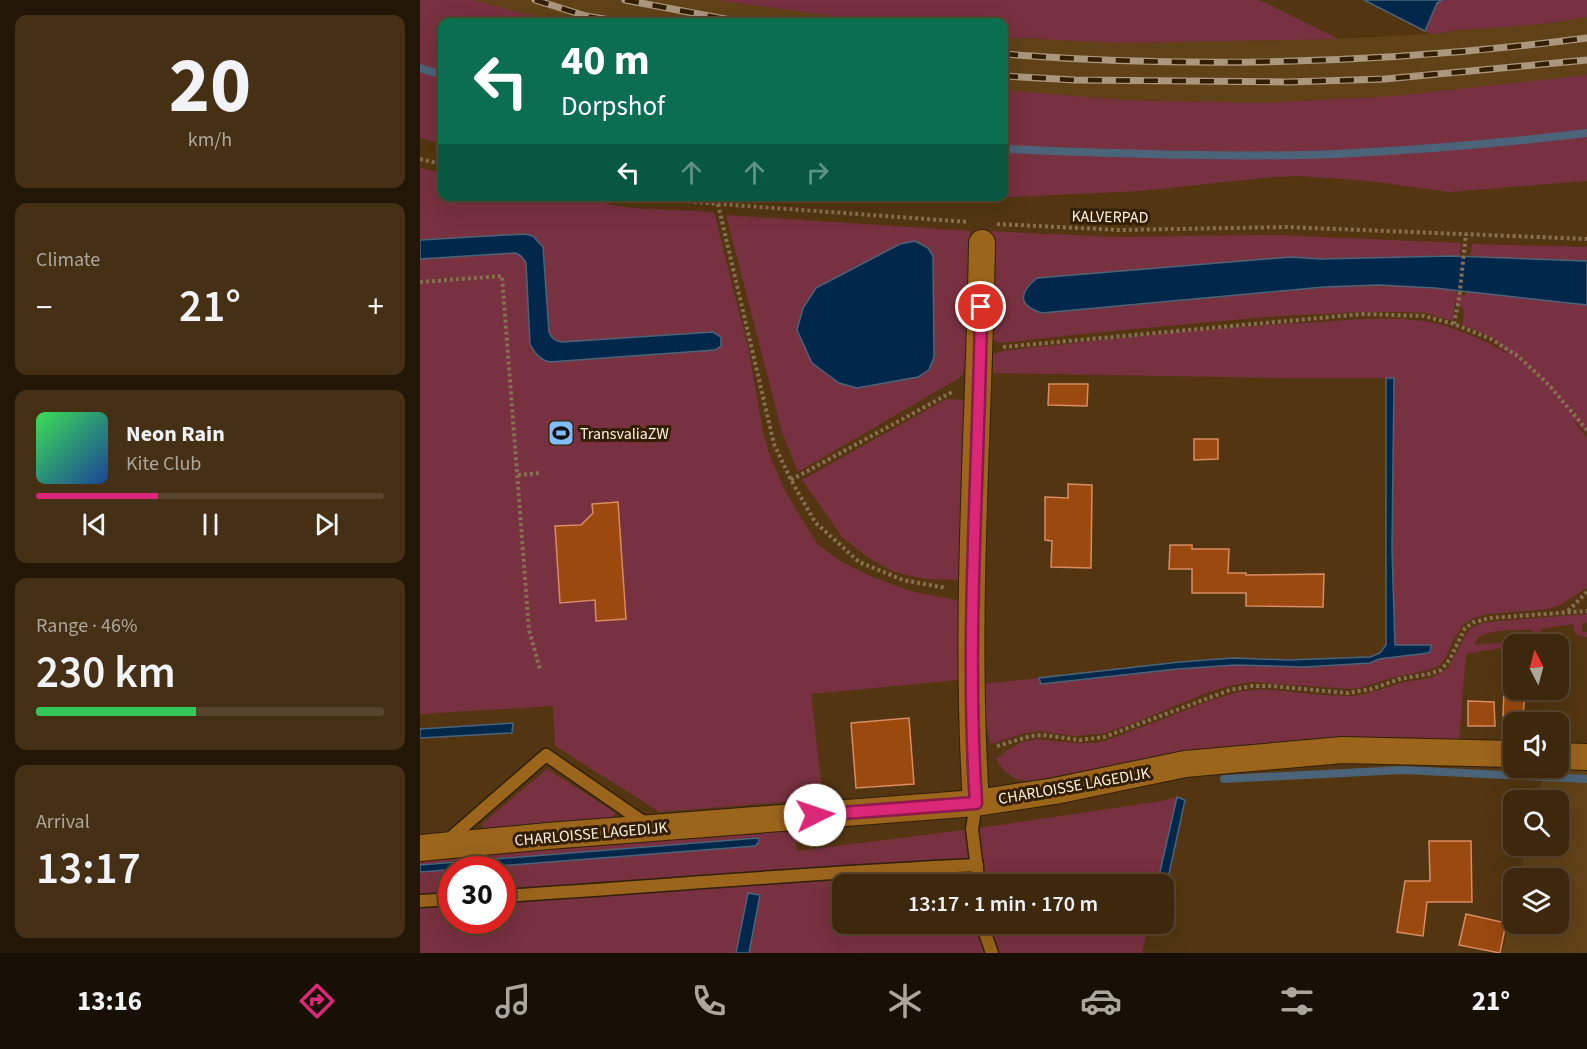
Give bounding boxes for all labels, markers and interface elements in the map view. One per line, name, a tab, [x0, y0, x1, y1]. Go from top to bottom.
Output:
text: 20	[169, 31, 251, 142]
text: 40 m	[561, 31, 650, 91]
icon: left	[462, 42, 540, 120]
text: Dorpshof	[561, 87, 665, 126]
text: km/h	[188, 126, 232, 154]
icon: left	[612, 156, 645, 189]
icon: ahead	[675, 156, 708, 189]
icon: ahead	[738, 156, 771, 189]
icon: right	[801, 156, 834, 189]
street label: KALVERPAD	[1071, 205, 1149, 229]
text: Climate	[36, 246, 100, 274]
text: 21°	[179, 275, 241, 339]
pin	[955, 281, 1006, 332]
text: −	[36, 284, 52, 331]
text: +	[368, 284, 384, 331]
icon: arrive	[964, 290, 997, 323]
text: Neon Rain	[126, 418, 225, 450]
sports icon: TransvaliaZW	[546, 418, 576, 448]
place label: TransvaliaZW	[580, 423, 669, 445]
text: Kite Club	[126, 450, 201, 478]
icon: previous	[78, 508, 111, 541]
icon: pause	[194, 508, 227, 541]
icon: next	[310, 508, 343, 541]
text: Range · 46%	[36, 612, 137, 640]
north arrow	[1503, 634, 1569, 700]
map controls	[1503, 634, 1569, 934]
text: 230 km	[36, 641, 176, 705]
button: sound	[1503, 712, 1569, 778]
street label: CHARLOISSE LAGEDIJK	[997, 762, 1152, 810]
position arrow	[783, 783, 847, 847]
button: search	[1503, 790, 1569, 856]
text: Arrival	[36, 808, 90, 836]
street label: CHARLOISSE LAGEDIJK	[514, 816, 669, 852]
text: 13:17	[36, 837, 141, 901]
speed limit sign: 30	[438, 856, 516, 934]
button: layers	[1503, 868, 1569, 934]
text: 13:17 · 1 min · 170 m	[908, 888, 1098, 920]
icon: directions	[296, 980, 338, 1022]
icon: music	[492, 980, 534, 1022]
icon: phone	[688, 980, 730, 1022]
icon: climate	[884, 980, 926, 1022]
icon: car	[1080, 980, 1122, 1022]
icon: filters	[1276, 980, 1318, 1022]
text: 13:16	[77, 982, 142, 1021]
text: 21°	[1472, 982, 1510, 1021]

